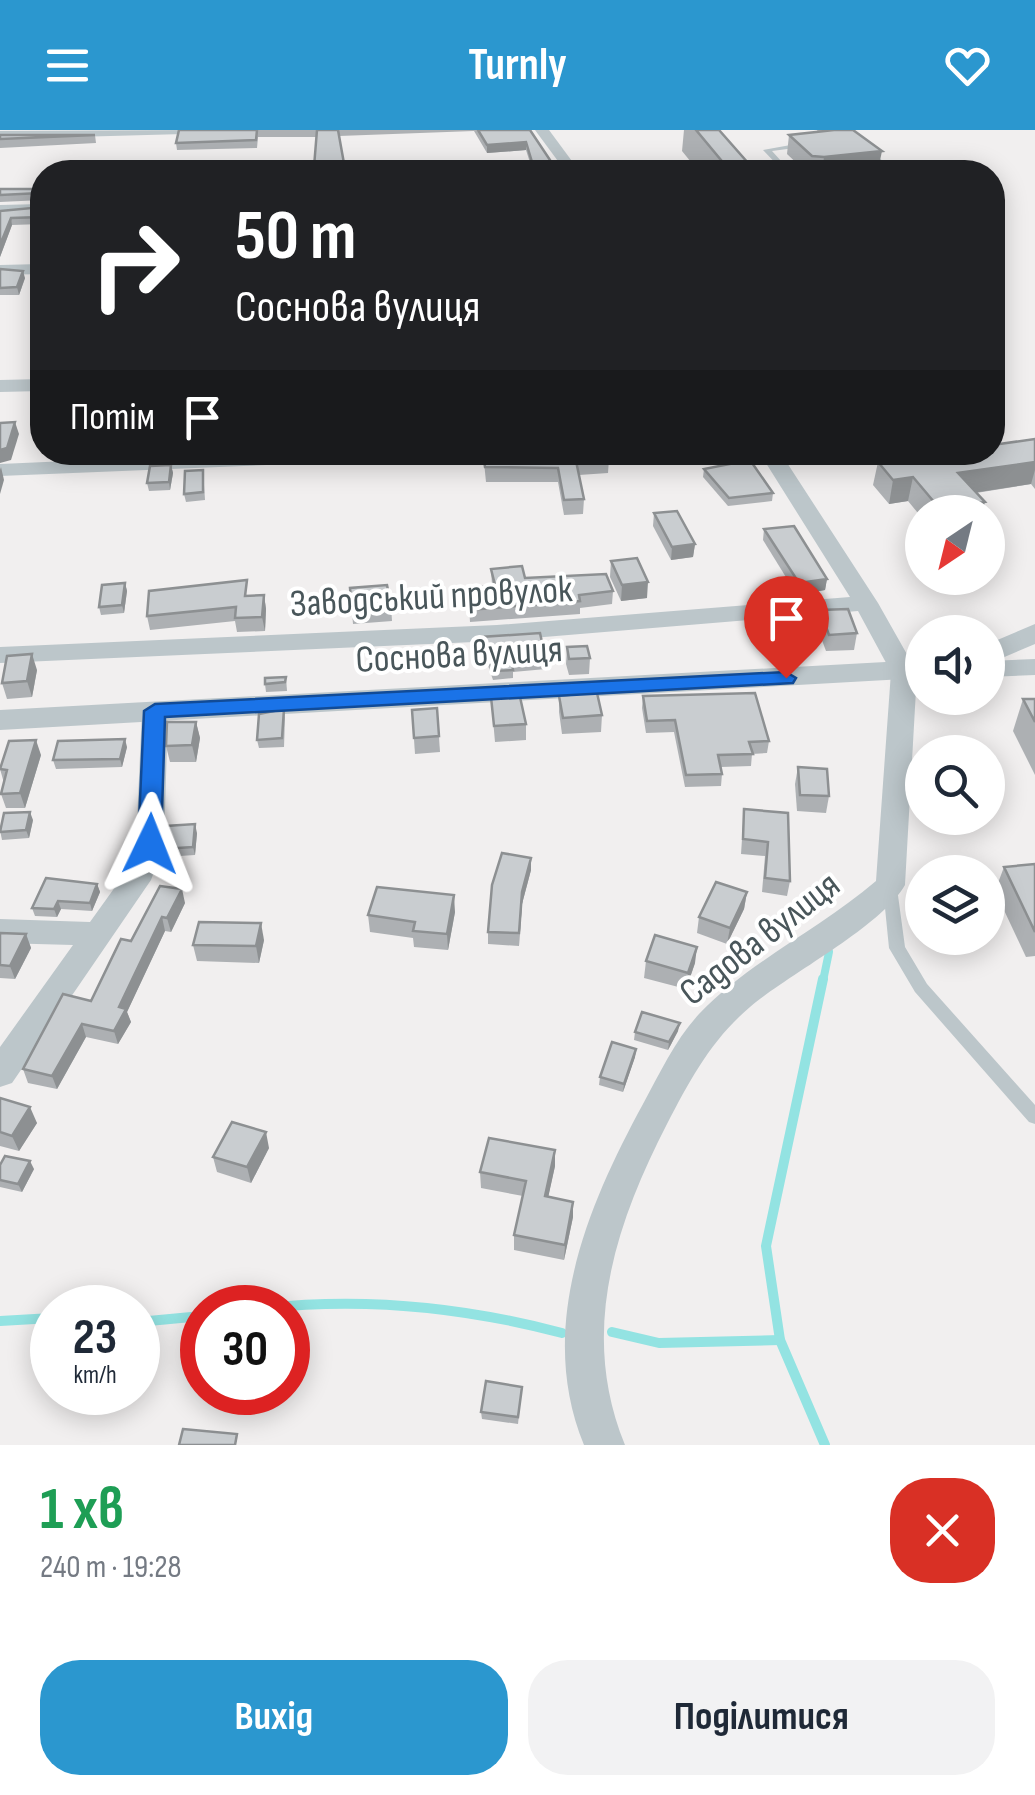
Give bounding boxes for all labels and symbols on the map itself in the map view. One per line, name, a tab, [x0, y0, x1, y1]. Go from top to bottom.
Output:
north arrow	[905, 495, 1005, 595]
street label: Заводський провулок	[289, 567, 574, 627]
pin	[744, 576, 829, 679]
street label: Соснова вулиця	[354, 627, 564, 683]
position arrow	[98, 792, 202, 896]
street label: Садова вулиця	[671, 863, 849, 1015]
speed limit sign: 30	[180, 1285, 310, 1415]

